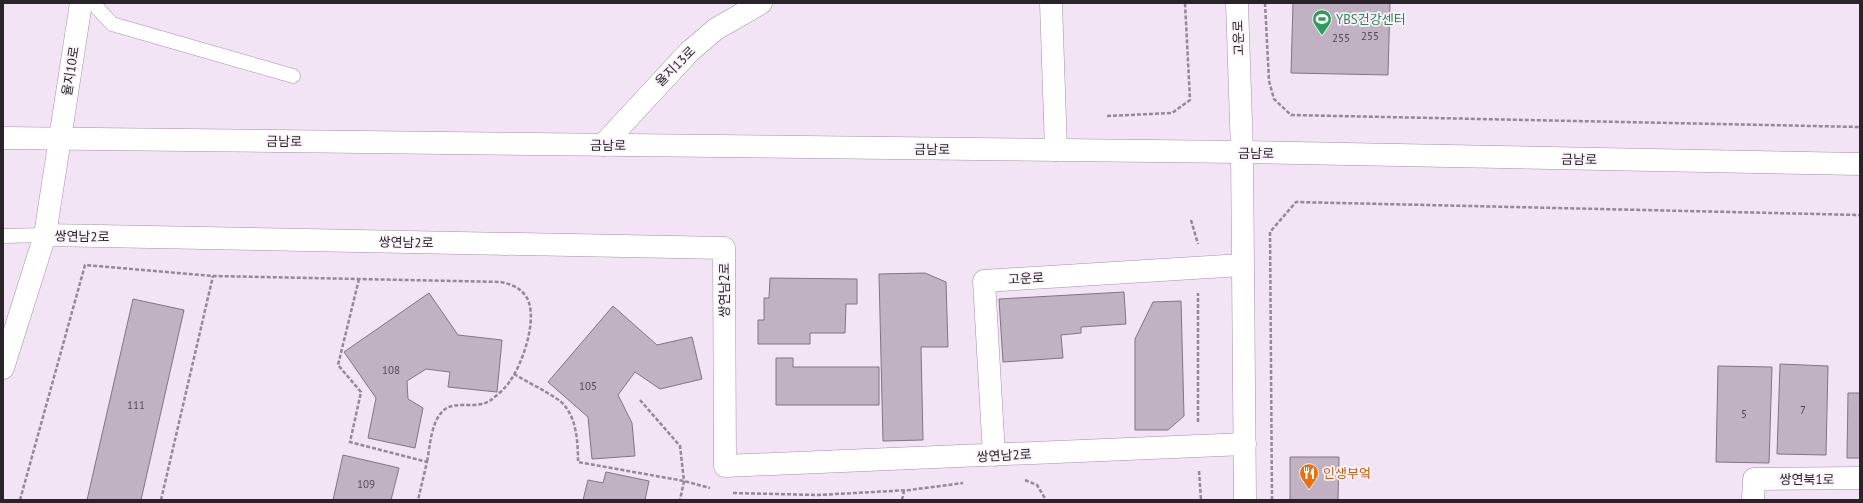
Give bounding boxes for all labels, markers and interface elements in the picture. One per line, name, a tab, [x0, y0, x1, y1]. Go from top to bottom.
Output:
sports icon: YBS건강센터	[1311, 8, 1333, 36]
place label: YBS건강센터	[1336, 11, 1406, 28]
street label: 고운로	[1229, 20, 1248, 56]
house number: 255	[1361, 29, 1379, 43]
house number: 255	[1332, 31, 1350, 45]
street label: 율지13로	[652, 43, 699, 90]
street label: 율지10로	[58, 45, 83, 97]
street label: 금남로	[266, 133, 302, 150]
street label: 금남로	[590, 137, 626, 154]
street label: 금남로	[914, 141, 950, 158]
street label: 금남로	[1238, 145, 1274, 162]
street label: 금남로	[1561, 151, 1597, 168]
street label: 쌍연남2로	[54, 228, 110, 245]
street label: 쌍연남2로	[378, 234, 434, 251]
street label: 쌍연남2로	[716, 263, 733, 317]
street label: 고운로	[1008, 269, 1044, 288]
house number: 108	[382, 363, 400, 377]
house number: 105	[579, 379, 597, 393]
house number: 111	[127, 398, 145, 412]
house number: 7	[1800, 403, 1806, 417]
house number: 5	[1741, 407, 1747, 421]
street label: 쌍연남2로	[976, 446, 1032, 465]
restaurant icon: 인생부엌	[1298, 462, 1320, 490]
place label: 인생부엌	[1323, 465, 1371, 482]
street label: 쌍연북1로	[1780, 471, 1834, 488]
house number: 109	[357, 477, 375, 491]

